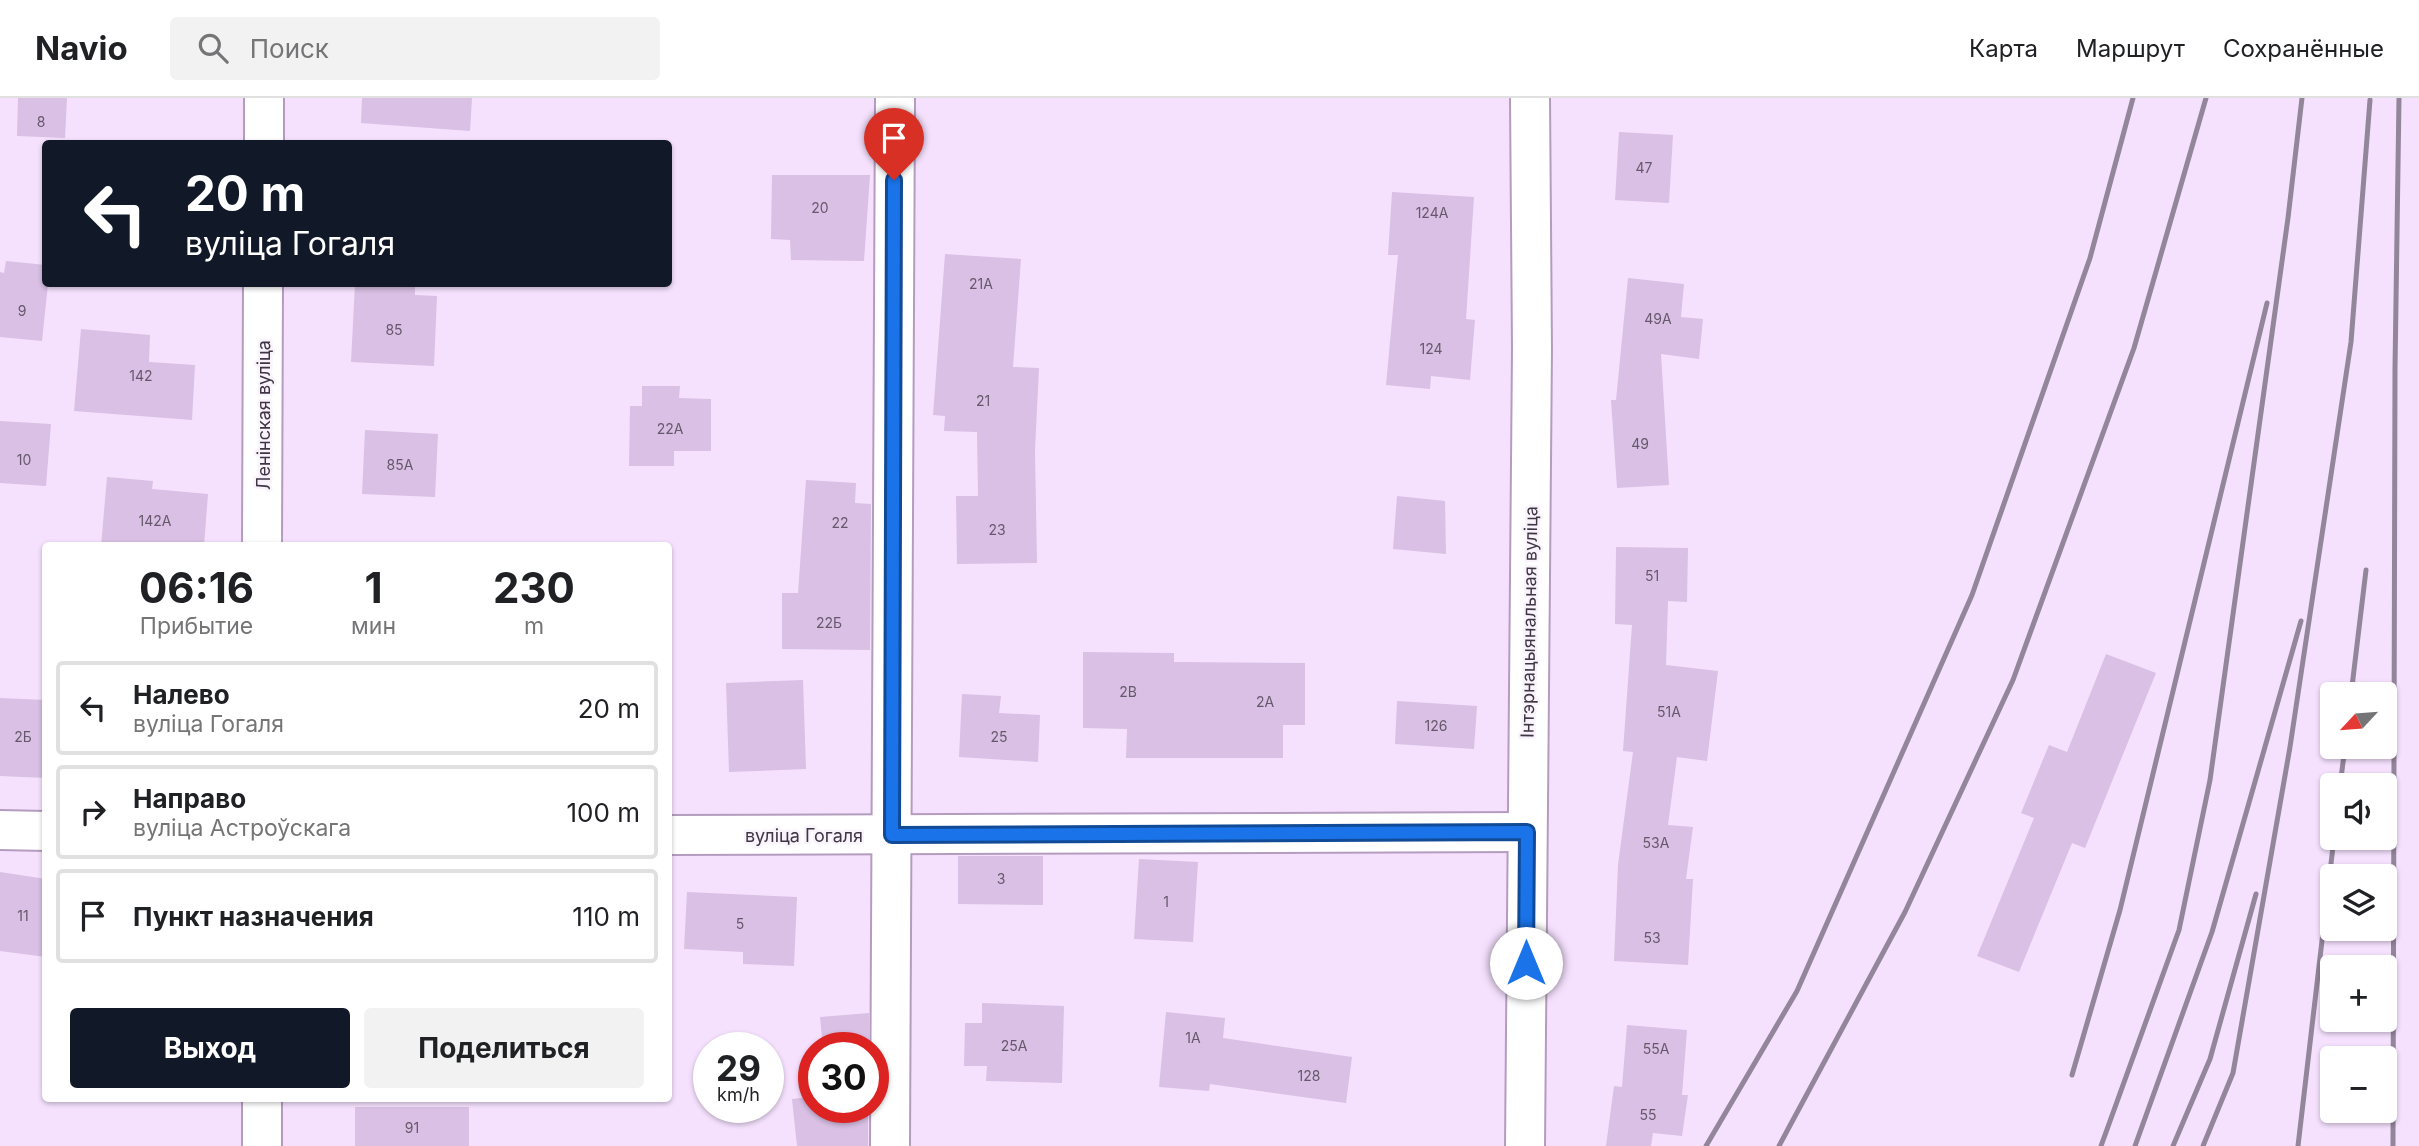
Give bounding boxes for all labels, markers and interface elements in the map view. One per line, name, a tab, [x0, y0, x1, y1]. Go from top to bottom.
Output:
search box	[170, 17, 660, 80]
text: Navio	[35, 28, 128, 68]
icon: search	[194, 29, 232, 67]
text: Поиск	[250, 33, 329, 64]
text: Карта	[1969, 34, 2038, 63]
text: Маршрут	[2076, 34, 2185, 63]
text: Сохранённые	[2223, 34, 2384, 63]
pin	[864, 108, 924, 180]
house number: 8	[37, 113, 45, 130]
icon: arrive	[875, 119, 913, 157]
house number: 47	[1636, 159, 1653, 176]
text: 20 m	[185, 164, 305, 223]
icon: left	[70, 168, 161, 259]
house number: 20	[811, 199, 829, 216]
house number: 124А	[1416, 204, 1449, 221]
text: вуліца Гогаля	[185, 224, 395, 263]
house number: 21А	[969, 275, 993, 292]
house number: 9	[18, 302, 26, 319]
house number: 49А	[1644, 310, 1672, 327]
house number: 85	[385, 321, 403, 338]
street label: Ленінская вуліца	[253, 340, 274, 490]
house number: 124	[1419, 340, 1443, 357]
house number: 142	[129, 367, 153, 384]
house number: 21	[976, 392, 990, 409]
house number: 22А	[657, 420, 684, 437]
house number: 49	[1631, 435, 1649, 452]
house number: 10	[17, 451, 31, 468]
house number: 85А	[387, 456, 414, 473]
street label: Інтэрнацыянальная вуліца	[1516, 506, 1542, 738]
house number: 142А	[139, 512, 172, 529]
house number: 22	[831, 514, 849, 531]
house number: 23	[988, 521, 1006, 538]
text: 06:16	[139, 562, 254, 613]
text: 1	[364, 562, 383, 613]
text: 230	[493, 562, 575, 613]
house number: 51	[1645, 567, 1659, 584]
text: Прибытие	[140, 612, 253, 640]
text: мин	[351, 612, 396, 640]
text: m	[524, 612, 544, 640]
house number: 22Б	[816, 614, 842, 631]
text: Налево	[133, 679, 230, 710]
north arrow	[2320, 682, 2398, 760]
map controls	[2320, 682, 2397, 1123]
house number: 2В	[1119, 683, 1137, 700]
icon: left	[74, 689, 112, 727]
text: 20 m	[578, 693, 640, 724]
house number: 2А	[1256, 693, 1274, 710]
house number: 51А	[1657, 703, 1681, 720]
text: вуліца Гогаля	[133, 710, 284, 738]
house number: 126	[1425, 717, 1447, 734]
house number: 2Б	[14, 728, 32, 745]
house number: 25	[990, 728, 1008, 745]
button: sound	[2320, 773, 2397, 850]
text: Направо	[133, 783, 246, 814]
icon: right	[74, 793, 112, 831]
text: 100 m	[567, 797, 640, 828]
text: вуліца Астроўскага	[133, 814, 351, 842]
street label: вуліца Гогаля	[745, 825, 863, 846]
house number: 53А	[1643, 834, 1670, 851]
button: layers	[2320, 864, 2397, 941]
house number: 3	[997, 870, 1005, 887]
house number: 1	[1163, 893, 1169, 910]
icon: arrive	[74, 897, 112, 935]
text: Пункт назначения	[133, 901, 374, 932]
text: 110 m	[572, 901, 640, 932]
house number: 11	[17, 907, 29, 924]
house number: 5	[736, 915, 744, 932]
position arrow	[1489, 926, 1563, 1000]
house number: 53	[1643, 929, 1661, 946]
button: +	[2320, 955, 2397, 1032]
button: Выход	[70, 1008, 350, 1088]
button: Поделиться	[364, 1008, 644, 1088]
house number: 1А	[1185, 1029, 1201, 1046]
speed limit sign: 30	[798, 1032, 889, 1123]
house number: 25А	[1001, 1037, 1028, 1054]
house number: 55А	[1643, 1040, 1670, 1057]
button: −	[2320, 1046, 2397, 1123]
text: 29	[716, 1047, 761, 1089]
house number: 128	[1298, 1067, 1320, 1084]
text: km/h	[717, 1084, 760, 1105]
house number: 55	[1639, 1106, 1657, 1123]
house number: 91	[405, 1119, 419, 1136]

